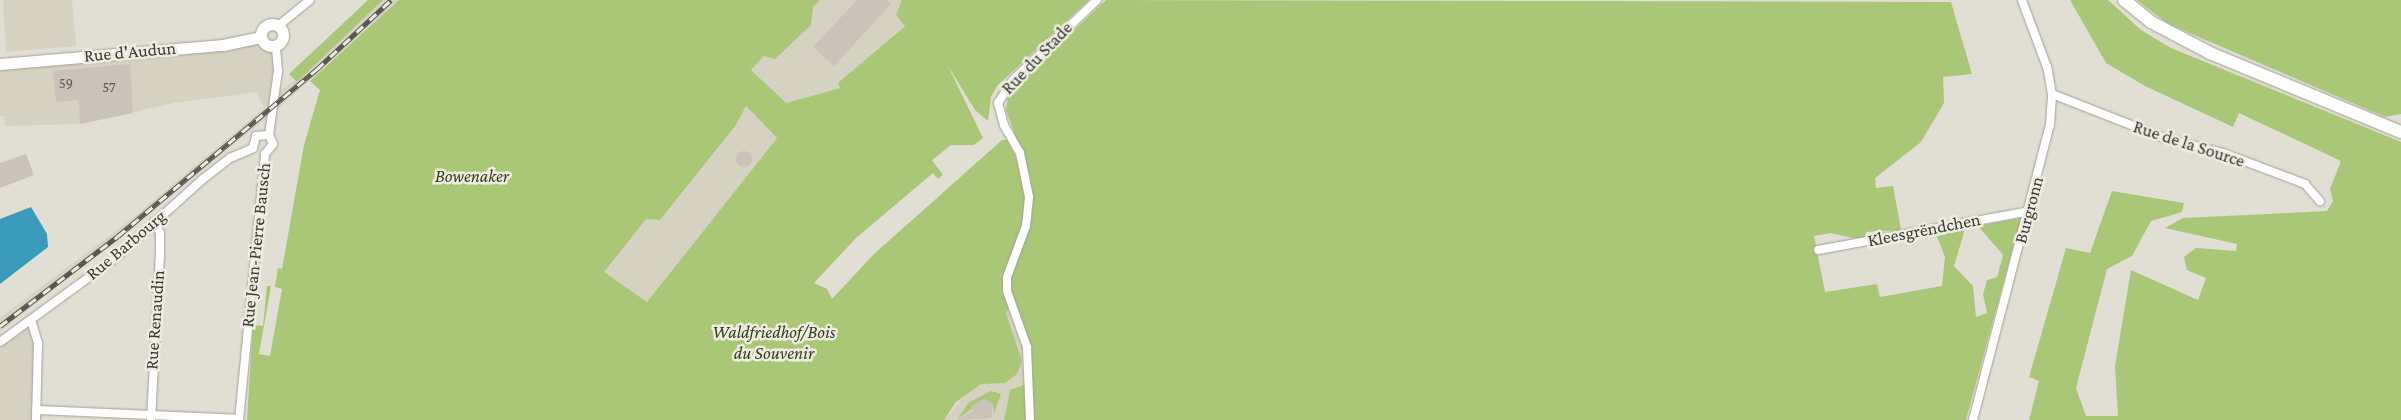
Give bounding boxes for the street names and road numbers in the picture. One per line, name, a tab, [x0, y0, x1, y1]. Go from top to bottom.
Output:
street label: Rue du Stade	[997, 17, 1077, 99]
street label: Rue d'Audun	[83, 37, 177, 67]
street label: Rue de la Source	[2131, 116, 2247, 172]
street label: Rue Jean-Pierre Bausch	[237, 162, 275, 328]
street label: Burgronn	[2010, 174, 2048, 246]
street label: Rue Barbourg	[82, 205, 170, 285]
street label: Kleesgrëndchen	[1866, 208, 1982, 252]
street label: Rue Renaudin	[141, 270, 169, 370]

